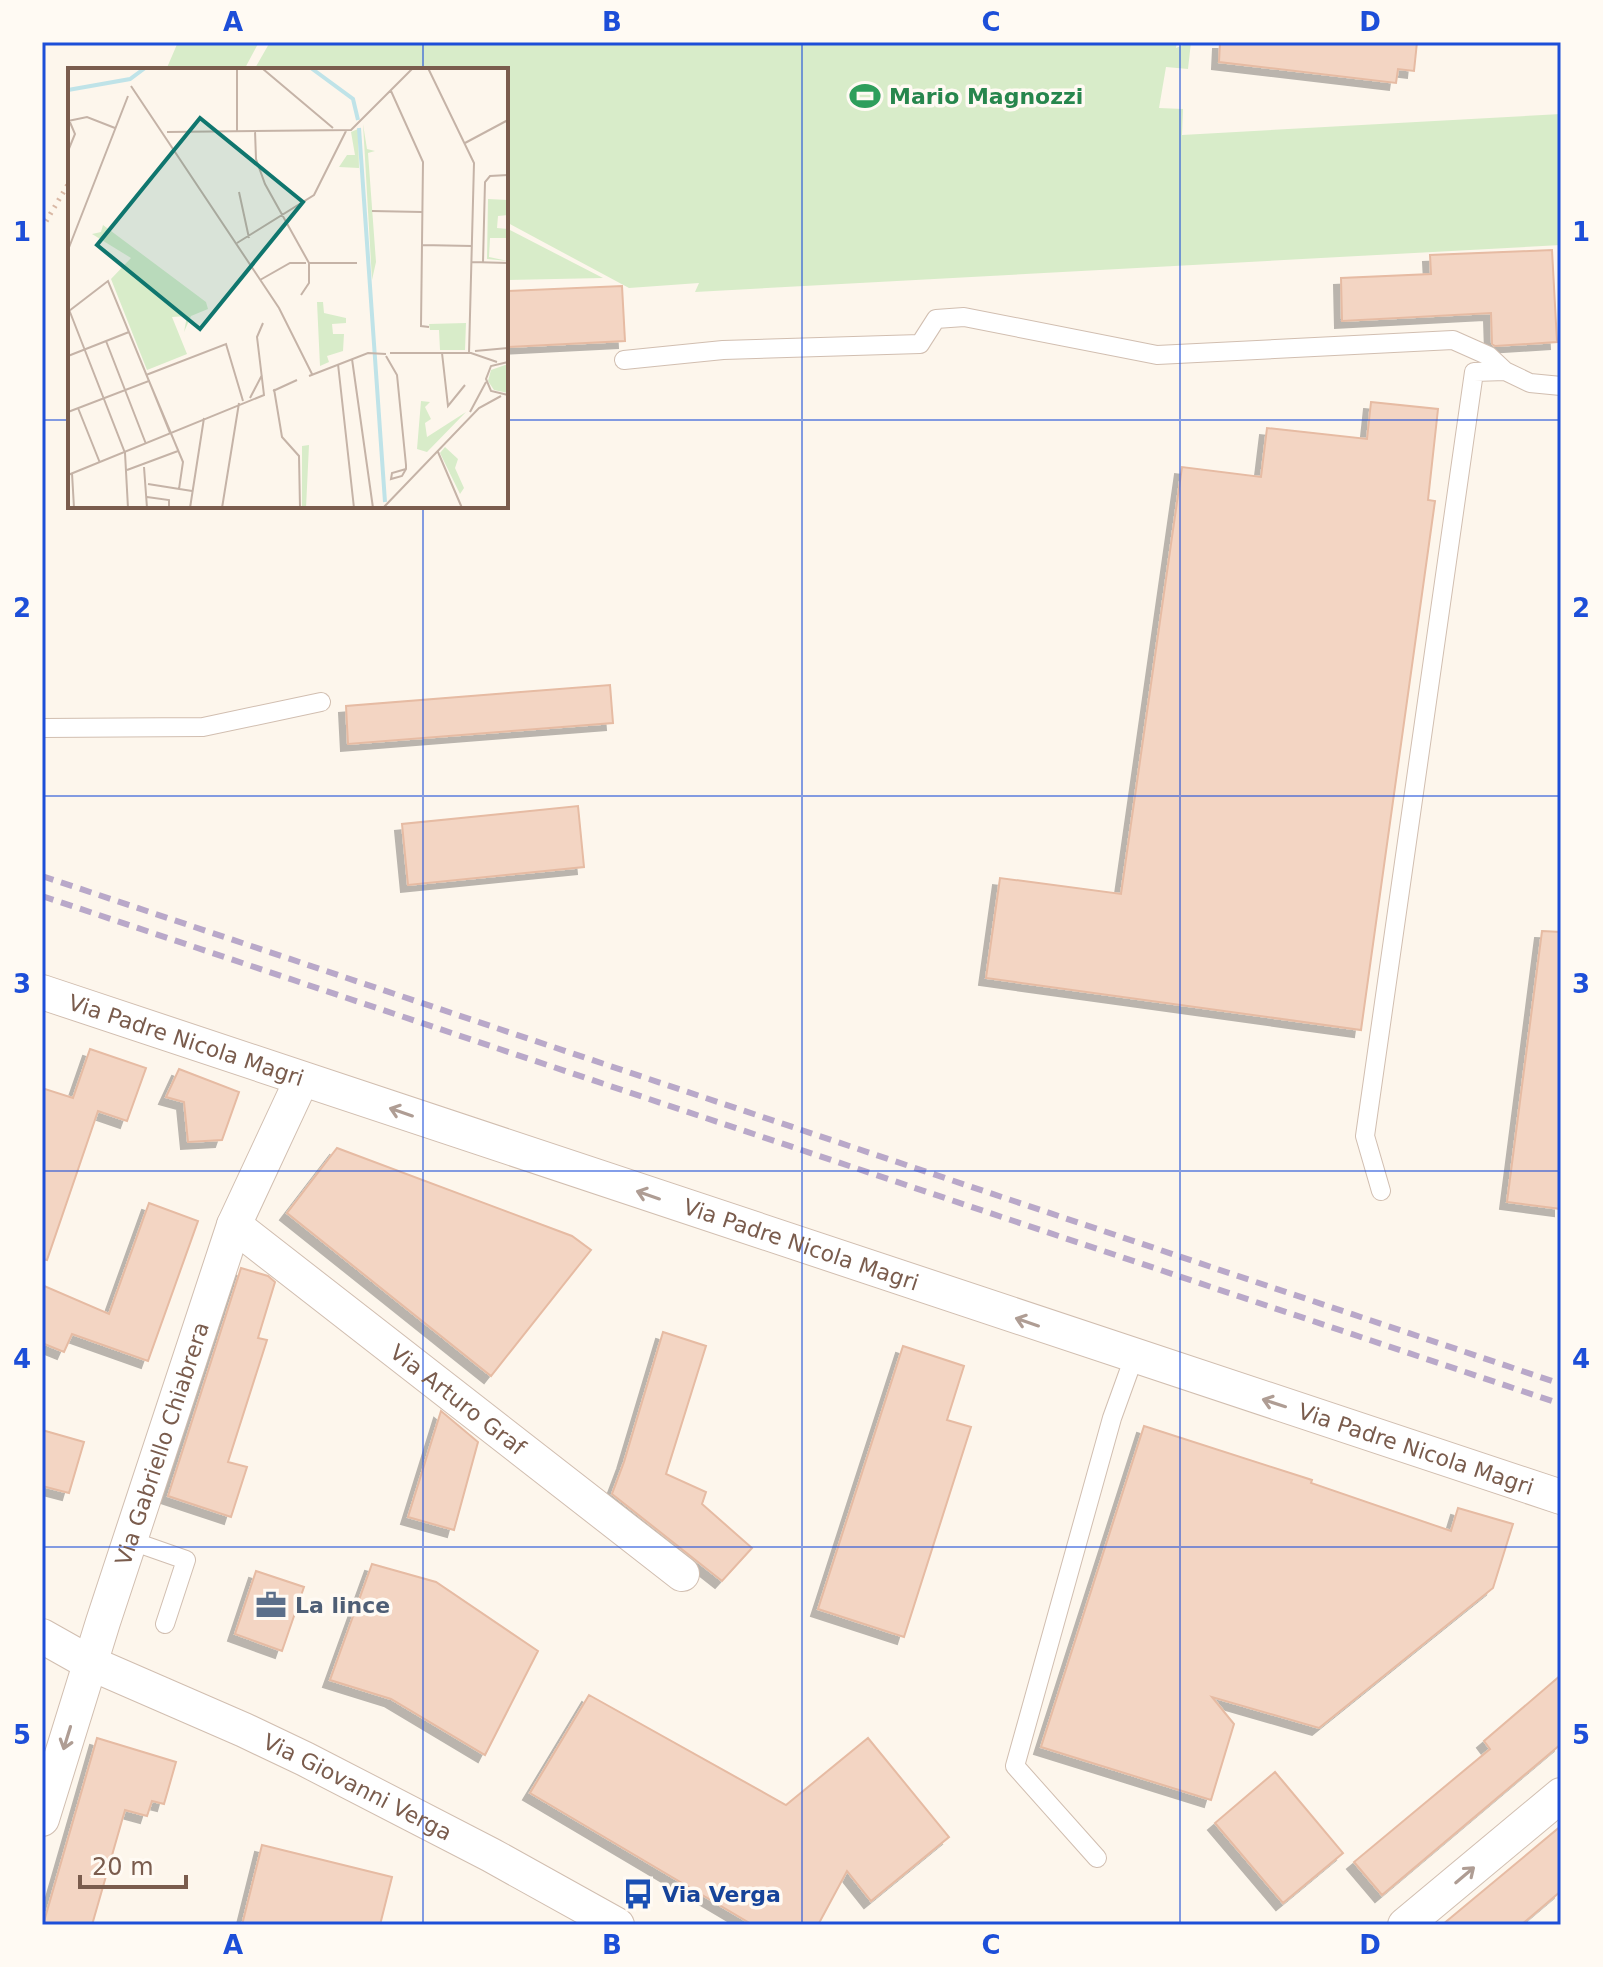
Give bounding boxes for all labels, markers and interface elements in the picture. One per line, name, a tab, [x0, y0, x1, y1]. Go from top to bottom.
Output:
text: A	[223, 7, 243, 37]
text: B	[602, 7, 622, 37]
text: C	[981, 7, 1001, 37]
text: D	[1359, 7, 1381, 37]
inset map	[68, 68, 508, 508]
sports icon: Mario Magnozzi	[848, 79, 882, 113]
place label: Mario Magnozzi	[889, 84, 1083, 109]
text: 1	[13, 217, 31, 247]
text: 1	[1572, 217, 1590, 247]
text: 2	[13, 593, 31, 623]
text: 2	[1572, 593, 1590, 623]
text: 3	[13, 969, 31, 999]
text: 3	[1572, 969, 1590, 999]
street label: Via Padre Nicola Magri	[65, 990, 307, 1091]
one-way arrow	[389, 1104, 414, 1119]
one-way arrow	[636, 1186, 661, 1201]
street label: Via Padre Nicola Magri	[680, 1194, 922, 1296]
one-way arrow	[1015, 1313, 1040, 1328]
street label: Via Gabriello Chiabrera	[111, 1319, 214, 1569]
street label: Via Arturo Graf	[385, 1340, 531, 1461]
text: 4	[13, 1344, 31, 1374]
text: 4	[1572, 1344, 1590, 1374]
one-way arrow	[1262, 1395, 1287, 1410]
street label: Via Padre Nicola Magri	[1295, 1399, 1537, 1500]
office icon: La lince	[254, 1588, 288, 1622]
place label: La lince	[295, 1593, 390, 1618]
text: 5	[13, 1720, 31, 1750]
text: 5	[1572, 1720, 1590, 1750]
one-way arrow	[59, 1724, 74, 1750]
street label: Via Giovanni Verga	[259, 1729, 456, 1846]
scale bar	[80, 1839, 186, 1889]
text: 20 m	[92, 1853, 154, 1881]
one-way arrow	[1454, 1866, 1475, 1884]
bus stop icon: Via Verga	[621, 1877, 655, 1911]
place label: Via Verga	[662, 1882, 781, 1907]
text: A	[223, 1930, 243, 1960]
text: B	[602, 1930, 622, 1960]
text: C	[981, 1930, 1001, 1960]
text: D	[1359, 1930, 1381, 1960]

